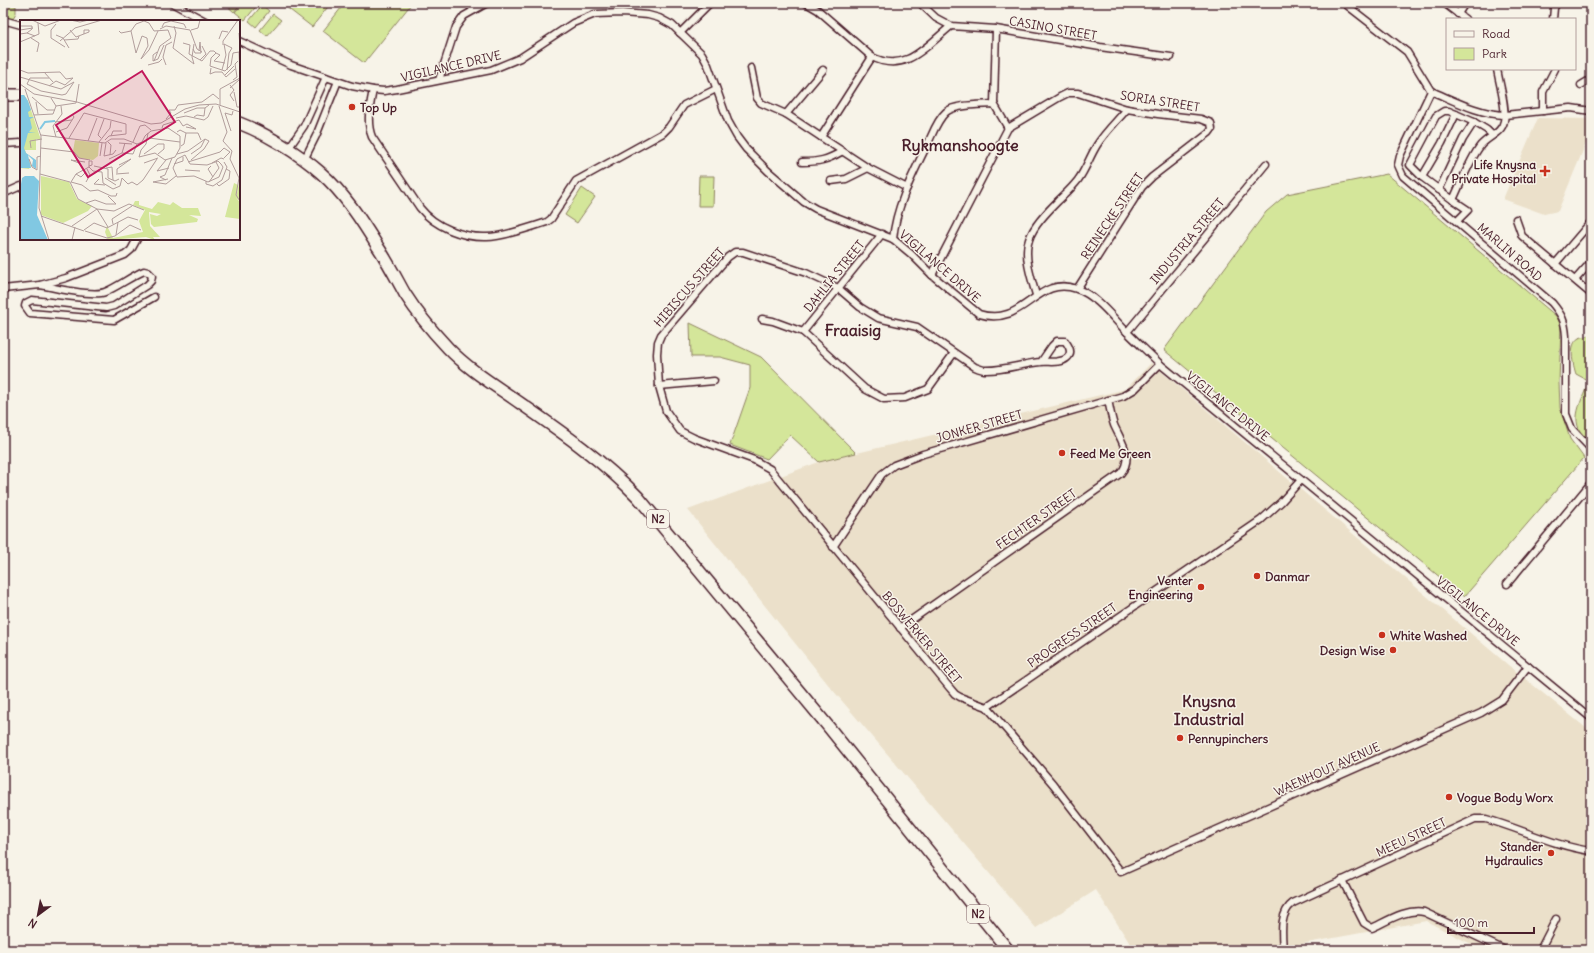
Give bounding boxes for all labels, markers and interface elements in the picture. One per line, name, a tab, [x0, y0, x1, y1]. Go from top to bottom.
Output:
street label: CASINO STREET	[1008, 13, 1098, 43]
legend	[1446, 18, 1576, 70]
inset map	[20, 20, 240, 240]
text: Road	[1482, 26, 1510, 41]
text: Park	[1482, 46, 1507, 61]
street label: VIGILANCE DRIVE	[399, 47, 503, 85]
street label: SORIA STREET	[1119, 87, 1201, 115]
place label: Top Up	[360, 100, 397, 116]
marker: Top Up	[347, 102, 357, 112]
district label: Rykmanshoogte	[901, 135, 1019, 156]
place label: Life Knysna Private Hospital	[1451, 157, 1536, 187]
marker: Life Knysna Private Hospital	[1539, 165, 1551, 177]
street label: REINECKE STREET	[1078, 170, 1146, 262]
street label: INDUSTRIA STREET	[1147, 195, 1227, 287]
street label: MARLIN ROAD	[1474, 220, 1546, 284]
street label: VIGILANCE DRIVE	[896, 227, 984, 305]
street label: DAHLIA STREET	[800, 237, 868, 315]
street label: HIBISCUS STREET	[651, 244, 727, 330]
district label: Fraaisig	[825, 320, 881, 341]
street label: VIGILANCE DRIVE	[1183, 368, 1273, 444]
street label: JONKER STREET	[934, 406, 1024, 446]
place label: Feed Me Green	[1070, 446, 1151, 461]
marker: Feed Me Green	[1057, 448, 1067, 458]
street label: FECHTER STREET	[993, 486, 1079, 552]
road number: N2	[647, 510, 669, 528]
place label: Danmar	[1265, 569, 1310, 584]
marker: Danmar	[1252, 571, 1262, 581]
place label: Venter Engineering	[1129, 573, 1193, 603]
street label: VIGILANCE DRIVE	[1433, 573, 1523, 649]
marker: Venter Engineering	[1196, 582, 1206, 592]
street label: BOSWERKER STREET	[879, 588, 965, 686]
street label: PROGRESS STREET	[1025, 600, 1119, 670]
place label: White Washed	[1390, 628, 1467, 643]
marker: White Washed	[1377, 630, 1387, 640]
place label: Design Wise	[1320, 643, 1386, 659]
marker: Design Wise	[1388, 645, 1398, 655]
district label: Knysna Industrial	[1174, 691, 1244, 729]
place label: Pennypinchers	[1188, 731, 1269, 747]
marker: Pennypinchers	[1175, 733, 1185, 743]
street label: WAENHOUT AVENUE	[1272, 739, 1382, 799]
place label: Vogue Body Worx	[1457, 790, 1553, 806]
marker: Vogue Body Worx	[1444, 792, 1454, 802]
street label: MEEU STREET	[1374, 814, 1448, 860]
place label: Stander Hydraulics	[1485, 839, 1544, 869]
marker: Stander Hydraulics	[1546, 848, 1556, 858]
north arrow	[18, 895, 58, 935]
road number: N2	[967, 905, 989, 923]
scale bar	[1448, 909, 1534, 935]
text: 100 m	[1454, 915, 1488, 930]
text: N	[26, 916, 40, 931]

